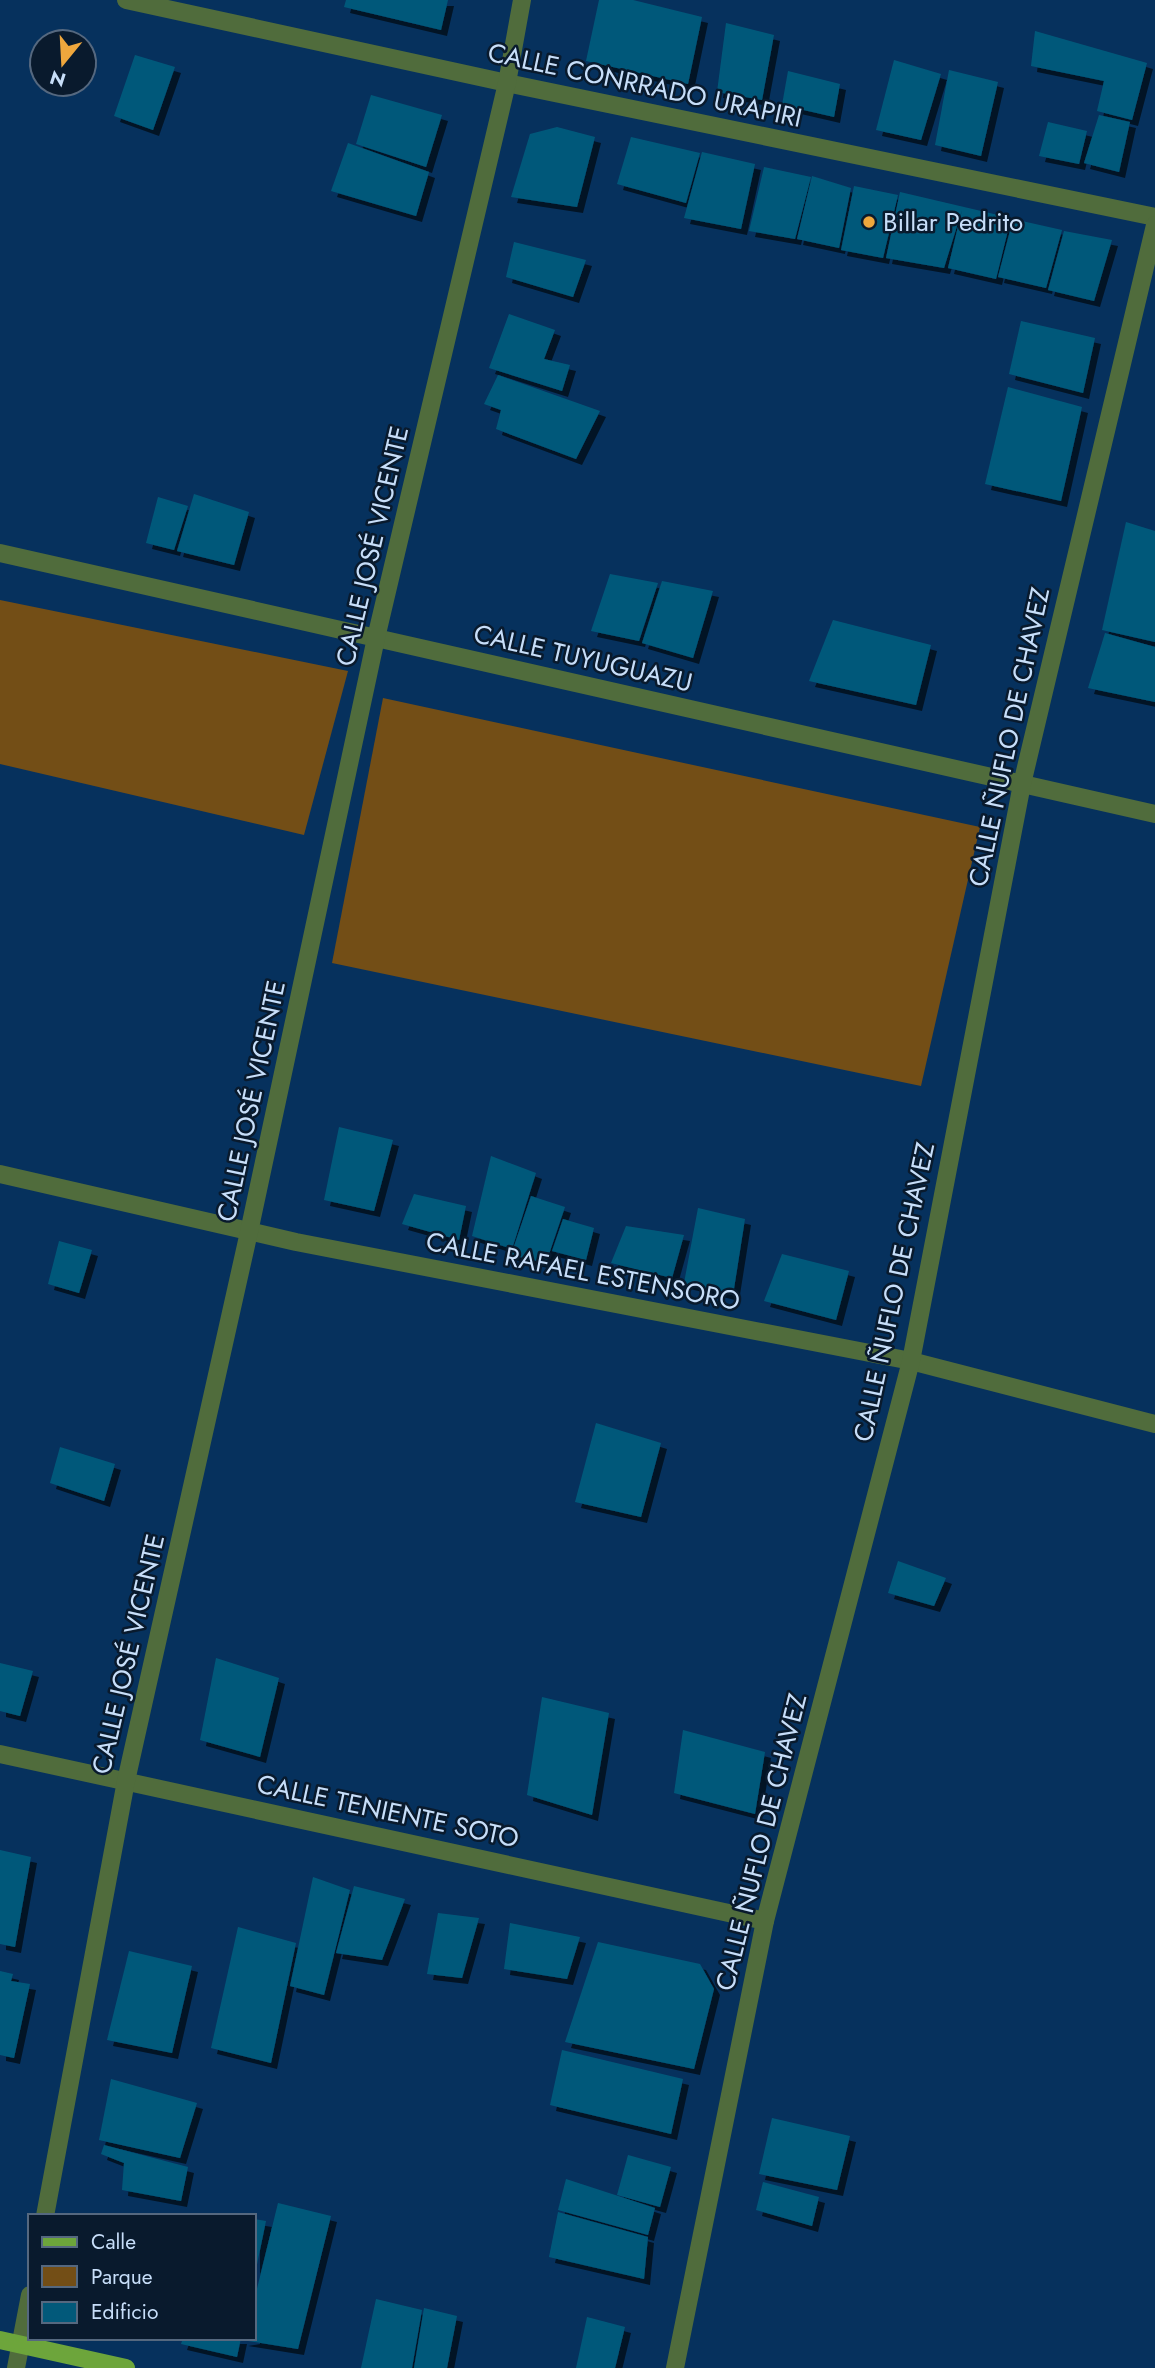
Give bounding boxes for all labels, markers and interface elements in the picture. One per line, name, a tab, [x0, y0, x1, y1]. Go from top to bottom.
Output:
north arrow	[28, 28, 98, 98]
street label: CALLE CONRRADO URAPIRI	[484, 33, 806, 137]
text: N	[47, 64, 69, 94]
place label: Billar Pedrito	[883, 203, 1023, 241]
marker: Billar Pedrito	[861, 214, 877, 230]
street label: CALLE JOSÉ VICENTE	[326, 422, 418, 670]
street label: CALLE ÑUFLO DE CHAVEZ	[959, 584, 1059, 890]
street label: CALLE TUYUGUAZU	[470, 614, 696, 702]
street label: CALLE JOSÉ VICENTE	[207, 977, 295, 1225]
street label: CALLE ÑUFLO DE CHAVEZ	[844, 1139, 944, 1445]
street label: CALLE RAFAEL ESTENSORO	[423, 1222, 743, 1320]
street label: CALLE JOSÉ VICENTE	[82, 1530, 174, 1778]
street label: CALLE ÑUFLO DE CHAVEZ	[706, 1689, 816, 1995]
street label: CALLE TENIENTE SOTO	[253, 1765, 523, 1857]
legend	[28, 2214, 256, 2340]
text: Calle	[91, 2227, 136, 2257]
text: Parque	[91, 2262, 153, 2292]
text: Edificio	[91, 2297, 158, 2327]

